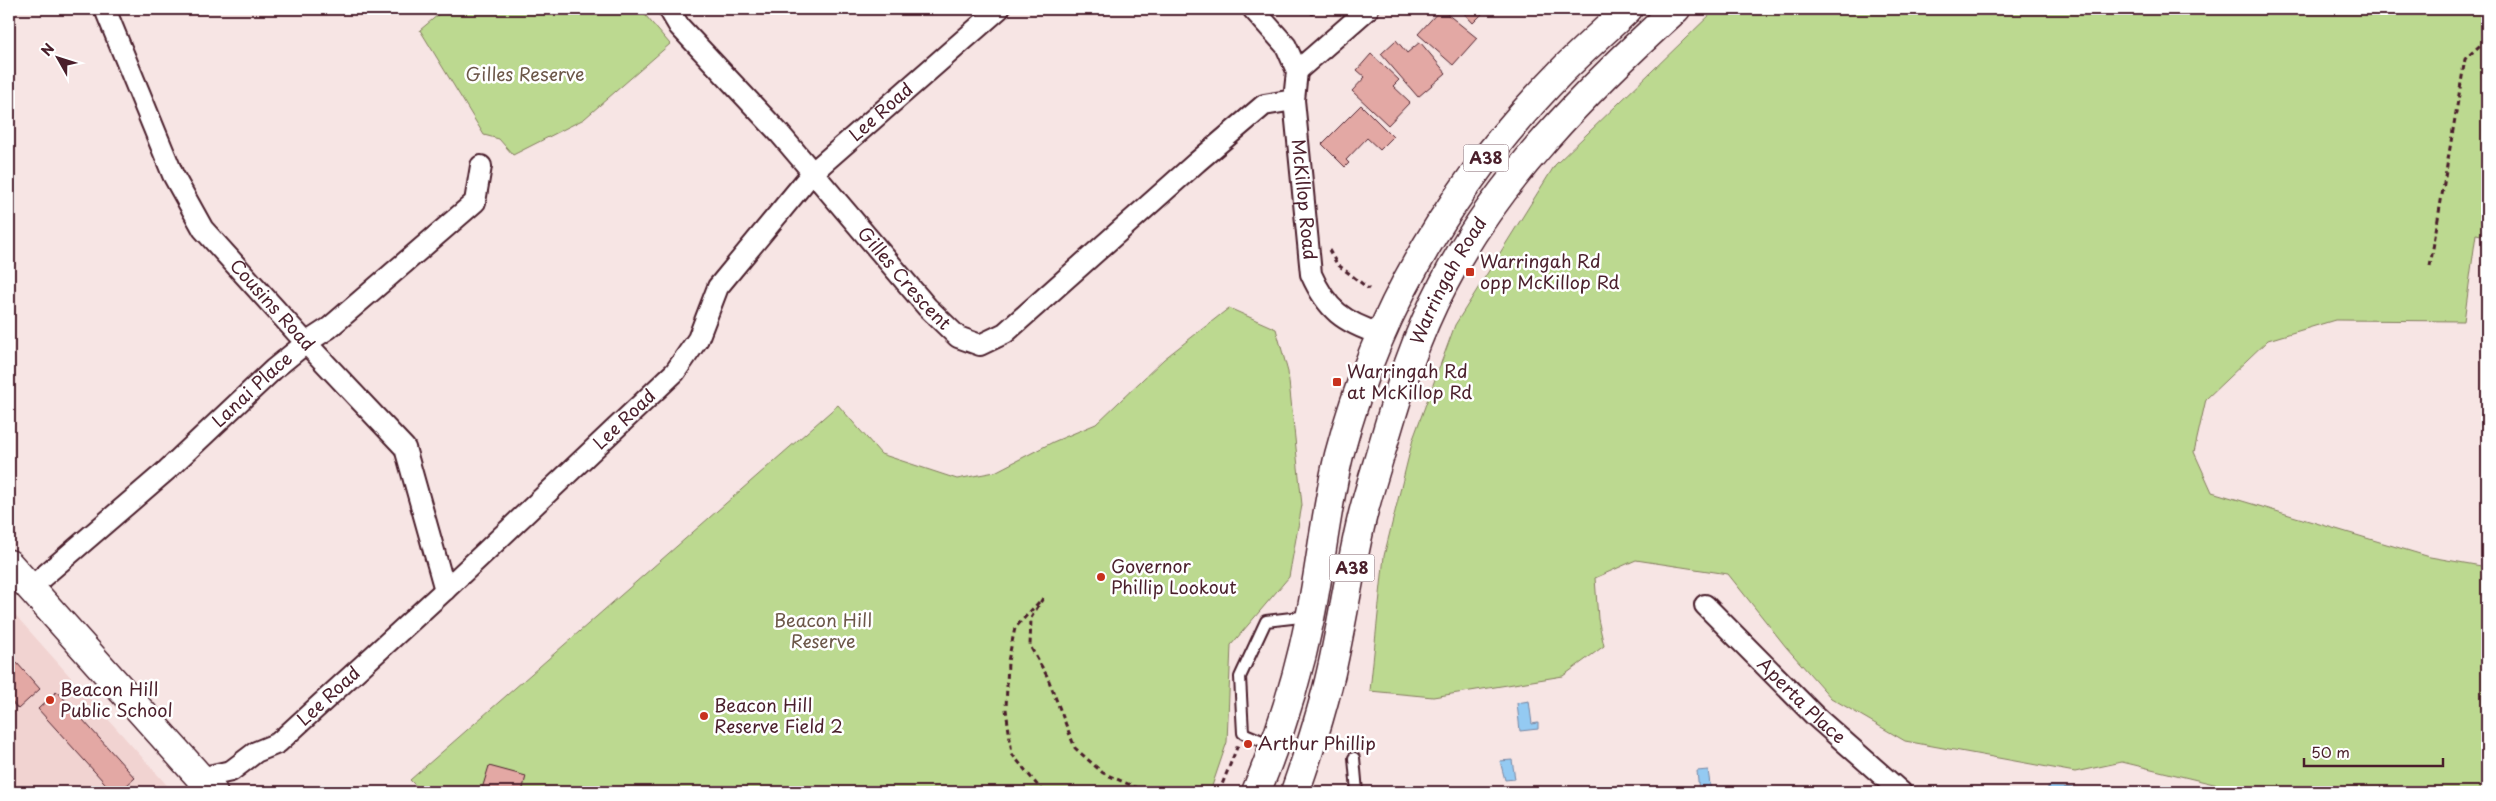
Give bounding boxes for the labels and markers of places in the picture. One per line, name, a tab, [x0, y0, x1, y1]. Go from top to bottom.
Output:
place label: Warringah Rd opp McKillop Rd	[1480, 247, 1620, 295]
marker: Warringah Rd opp McKillop Rd	[1464, 266, 1476, 278]
place label: Warringah Rd at McKillop Rd	[1347, 357, 1472, 405]
marker: Warringah Rd at McKillop Rd	[1331, 376, 1343, 388]
place label: Governor Phillip Lookout	[1111, 552, 1237, 600]
marker: Governor Phillip Lookout	[1095, 571, 1107, 583]
place label: Beacon Hill Public School	[60, 675, 173, 723]
place label: Beacon Hill Reserve Field 2	[714, 691, 843, 739]
marker: Beacon Hill Public School	[44, 694, 56, 706]
marker: Beacon Hill Reserve Field 2	[698, 710, 710, 722]
place label: Arthur Phillip	[1258, 729, 1376, 756]
marker: Arthur Phillip	[1242, 738, 1254, 750]

